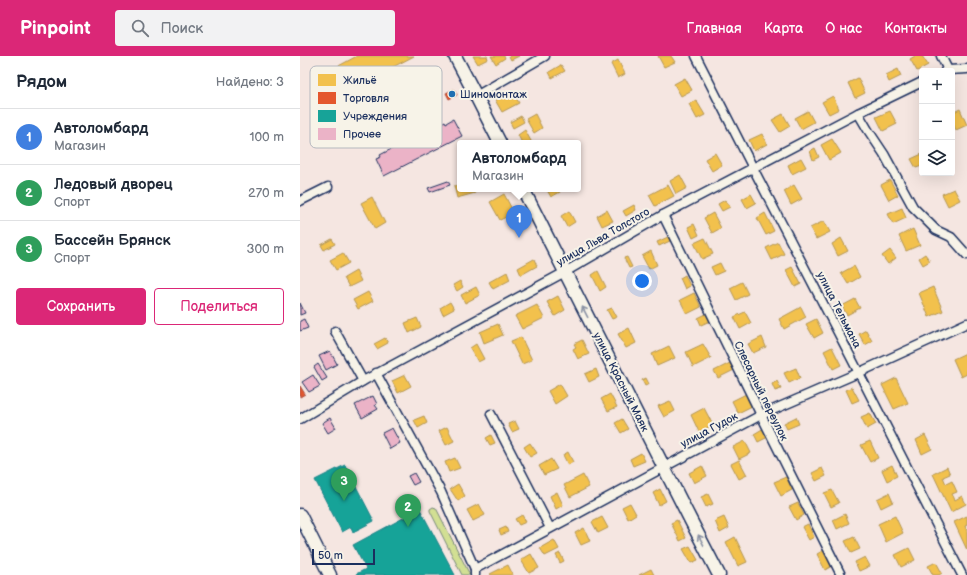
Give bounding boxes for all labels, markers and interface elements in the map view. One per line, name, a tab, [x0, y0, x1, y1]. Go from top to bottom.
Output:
search box	[115, 10, 395, 46]
text: Pinpoint	[20, 17, 91, 40]
icon: search	[129, 17, 151, 39]
text: Поиск	[161, 19, 203, 38]
text: Главная	[687, 20, 742, 37]
text: Карта	[764, 20, 803, 37]
text: О нас	[825, 20, 862, 37]
text: Контакты	[884, 20, 947, 37]
legend	[310, 66, 442, 148]
map controls	[919, 68, 955, 176]
button: +	[919, 68, 955, 104]
text: Рядом	[16, 72, 67, 92]
text: Найдено: 3	[216, 74, 284, 90]
text: Жильё	[343, 74, 377, 87]
place label: Шиномонтаж	[460, 88, 527, 101]
marker: Шиномонтаж	[447, 89, 457, 99]
text: Торговля	[343, 92, 389, 105]
button: −	[919, 104, 955, 140]
text: Учреждения	[343, 110, 407, 123]
text: Автоломбард	[54, 119, 148, 138]
text: Прочее	[343, 128, 381, 141]
text: 1	[26, 129, 32, 145]
text: 100 m	[249, 129, 284, 145]
text: Магазин	[54, 138, 106, 154]
popup	[457, 140, 581, 192]
button: layers	[919, 140, 955, 176]
text: Автоломбард	[472, 149, 566, 168]
text: Магазин	[472, 168, 524, 184]
text: Ледовый дворец	[54, 175, 173, 194]
text: 2	[25, 185, 33, 201]
text: 270 m	[248, 185, 284, 201]
text: Спорт	[54, 194, 90, 210]
pin: 1	[506, 205, 532, 238]
street label: улица Льва Толстого	[554, 205, 652, 269]
text: Бассейн Брянск	[54, 231, 171, 250]
text: 3	[25, 241, 33, 257]
text: 300 m	[246, 241, 284, 257]
text: Спорт	[54, 250, 90, 266]
street label: улица Тельмана	[814, 270, 864, 351]
your location	[632, 271, 652, 291]
button: Сохранить	[16, 288, 146, 325]
button: Поделиться	[154, 288, 284, 325]
one-way arrow	[581, 306, 588, 318]
street label: улица Красный Маяк	[590, 330, 652, 434]
street label: Слесарный переулок	[731, 339, 791, 443]
street label: улица Гудок	[678, 409, 740, 450]
pin: 3	[331, 468, 357, 501]
pin: 2	[395, 494, 421, 527]
one-way arrow	[697, 535, 704, 547]
scale bar	[312, 547, 375, 566]
text: 50 m	[318, 549, 343, 562]

